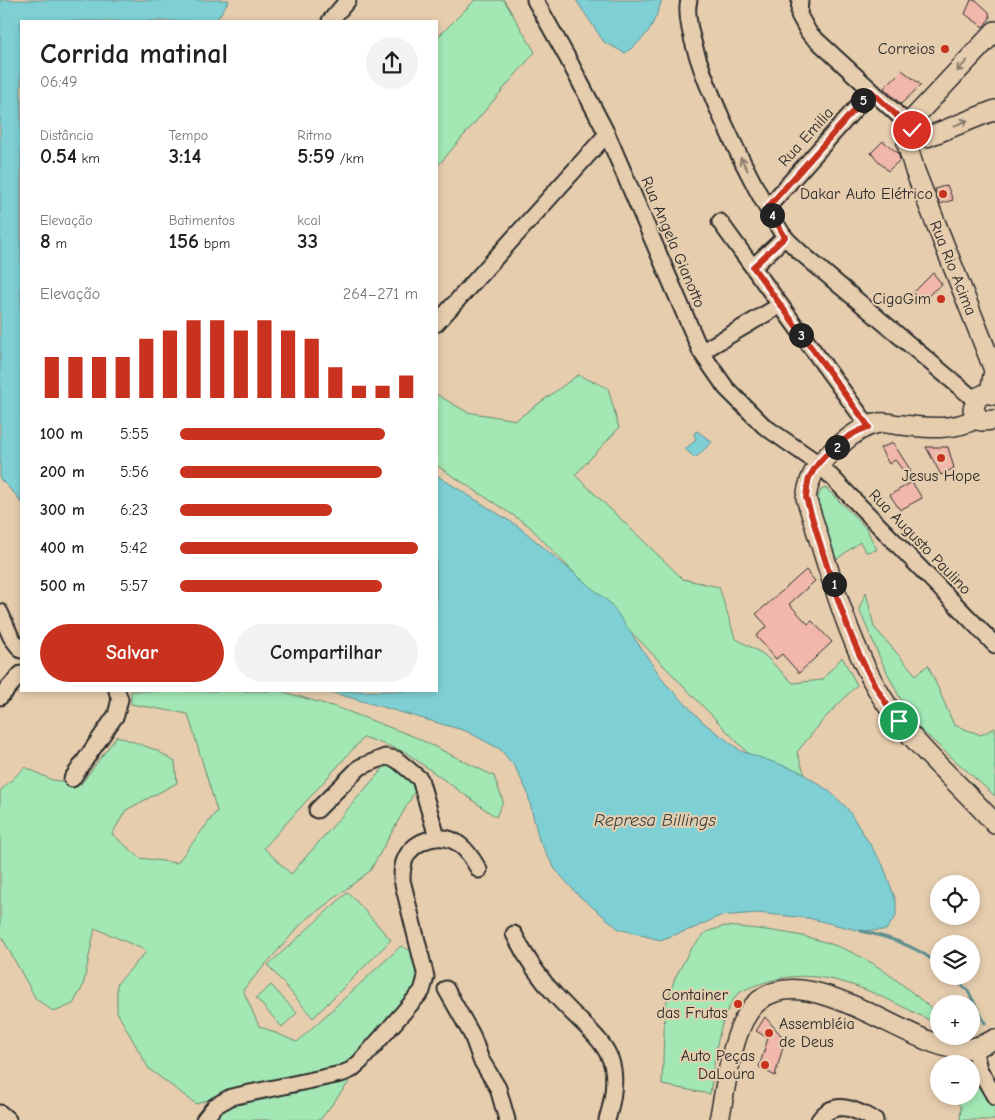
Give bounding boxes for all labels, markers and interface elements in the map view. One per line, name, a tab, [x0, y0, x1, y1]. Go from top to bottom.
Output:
button: share	[366, 37, 418, 89]
text: Corrida matinal	[40, 38, 228, 70]
place label: Correios	[878, 40, 935, 58]
marker: Correios	[939, 43, 951, 55]
one-way arrow	[956, 60, 968, 73]
text: 06:49	[40, 73, 78, 91]
pin: 5	[850, 88, 876, 112]
text: 5	[860, 92, 867, 109]
street label: Rua Emilia	[775, 104, 837, 170]
pin	[891, 109, 933, 151]
icon: check	[898, 116, 926, 144]
one-way arrow	[953, 118, 968, 127]
text: Distância	[40, 127, 94, 144]
text: Tempo	[169, 127, 208, 144]
text: Ritmo	[297, 127, 332, 144]
text: 0.54	[40, 144, 77, 168]
text: 3:14	[169, 144, 201, 168]
text: 5:59	[297, 144, 335, 168]
text: km	[77, 150, 100, 167]
text: /km	[335, 150, 364, 167]
one-way arrow	[739, 157, 749, 172]
street label: Rua Angela Gianotto	[637, 174, 709, 310]
place label: Dakar Auto Elétrico	[800, 185, 933, 203]
marker: Dakar Auto Elétrico	[937, 188, 949, 200]
pin: 4	[760, 202, 784, 228]
text: 4	[769, 207, 776, 224]
text: Elevação	[40, 212, 93, 229]
text: Batimentos	[169, 212, 235, 229]
text: kcal	[297, 212, 321, 229]
street label: Rua Rio Acima	[926, 218, 980, 318]
text: 8	[40, 229, 51, 253]
text: 156	[169, 229, 199, 253]
text: 33	[297, 229, 318, 253]
text: m	[51, 235, 67, 252]
text: bpm	[199, 235, 230, 252]
text: Elevação	[40, 285, 100, 303]
text: 264–271 m	[343, 285, 418, 303]
place label: CigaGim	[872, 290, 931, 308]
marker: CigaGim	[935, 293, 947, 305]
pin: 3	[788, 322, 814, 348]
text: 3	[798, 327, 805, 344]
text: 100 m	[40, 425, 83, 443]
text: 5:55	[120, 425, 149, 443]
pin: 2	[824, 434, 850, 460]
text: 2	[834, 439, 841, 456]
marker: Jesus Hope	[935, 452, 947, 464]
text: 200 m	[40, 463, 85, 481]
text: 5:56	[120, 463, 149, 481]
place label: Jesus Hope	[902, 467, 980, 485]
street label: Rua Augusto Paulino	[865, 486, 975, 598]
text: 300 m	[40, 501, 85, 519]
text: 6:23	[120, 501, 148, 519]
text: 400 m	[40, 539, 84, 557]
text: 5:42	[120, 539, 148, 557]
pin: 1	[822, 572, 846, 596]
text: 1	[832, 576, 837, 593]
text: 500 m	[40, 577, 85, 595]
text: 5:57	[120, 577, 148, 595]
button: Salvar	[40, 624, 224, 682]
button: Compartilhar	[234, 624, 418, 682]
pin	[878, 700, 920, 742]
icon: arrive	[885, 707, 913, 735]
water label: Represa Billings	[594, 810, 716, 831]
map controls	[930, 875, 980, 1105]
button: locate	[930, 875, 980, 925]
button: layers	[930, 935, 980, 985]
place label: Container das Frutas	[656, 986, 729, 1022]
button: +	[930, 995, 980, 1045]
marker: Container das Frutas	[732, 998, 744, 1010]
place label: Assembléia de Deus	[779, 1015, 855, 1051]
marker: Assembléia de Deus	[763, 1027, 775, 1039]
place label: Auto Peças DaLoura	[681, 1047, 755, 1083]
button: −	[930, 1055, 980, 1105]
marker: Auto Peças DaLoura	[759, 1059, 771, 1071]

